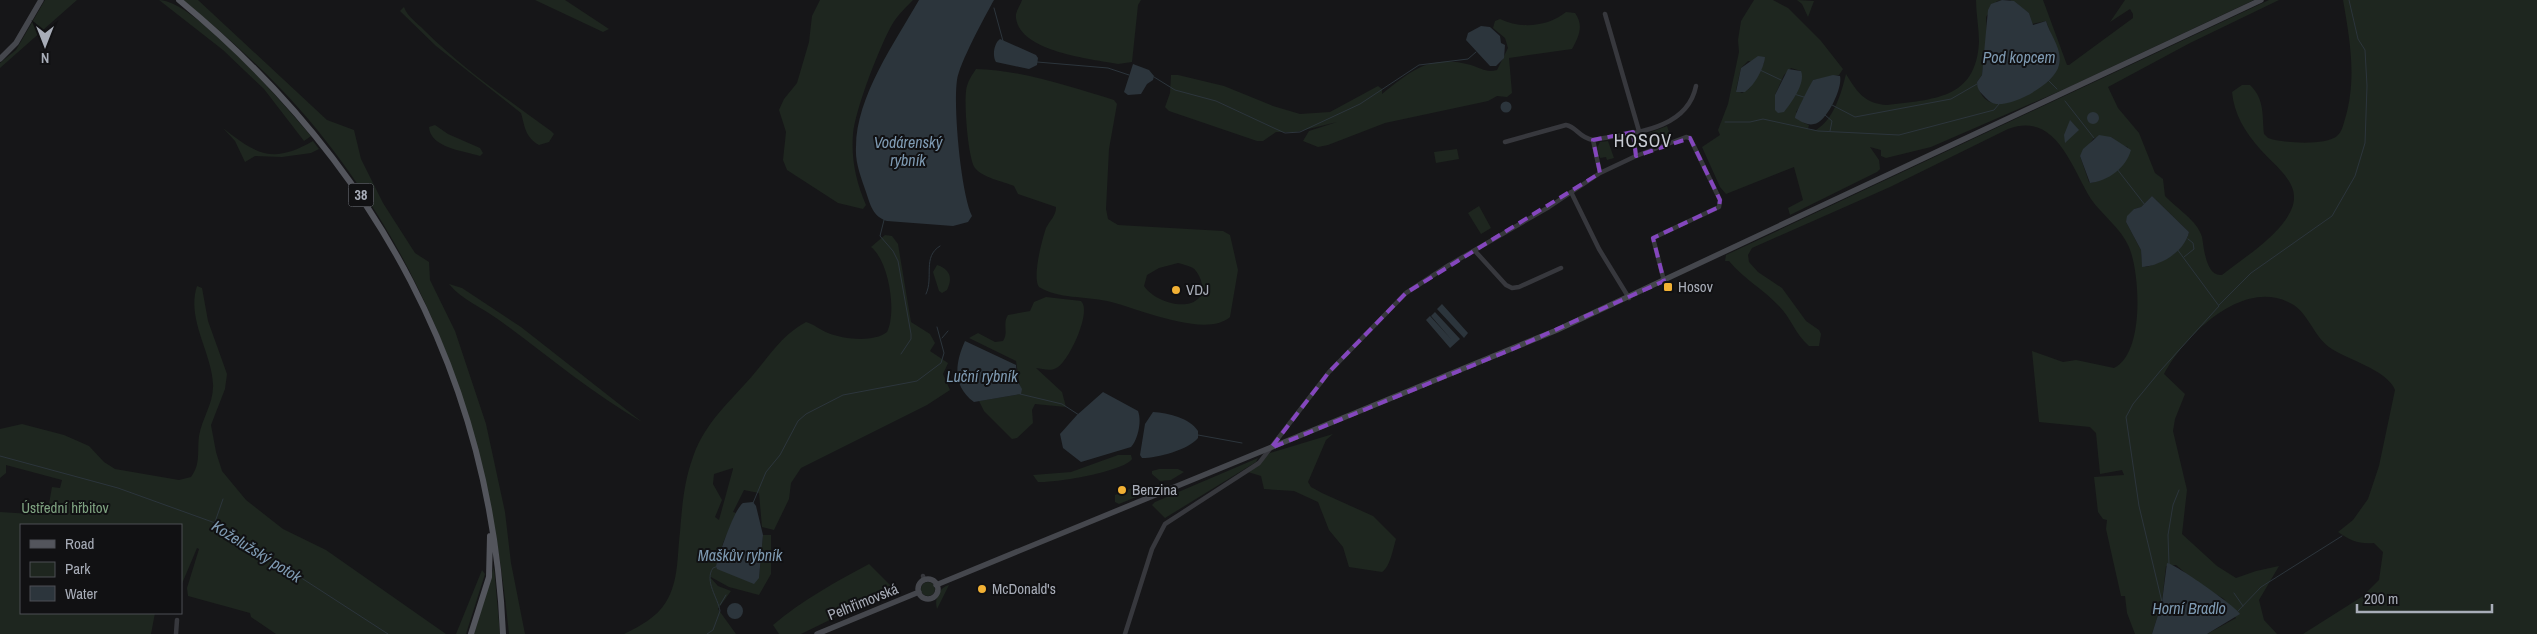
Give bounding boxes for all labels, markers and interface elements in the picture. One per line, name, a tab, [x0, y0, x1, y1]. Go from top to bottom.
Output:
north arrow	[20, 20, 70, 70]
water label: Pod kopcem	[1983, 46, 2056, 68]
text: N	[41, 49, 49, 67]
district label: HOSOV	[1614, 128, 1672, 153]
water label: Vodárenský rybník	[874, 131, 944, 171]
road number: 38	[348, 184, 374, 206]
place label: Hosov	[1678, 276, 1714, 297]
place label: VDJ	[1186, 279, 1209, 300]
marker: Hosov	[1662, 281, 1674, 293]
marker: VDJ	[1170, 284, 1182, 296]
water label: Luční rybník	[946, 365, 1018, 387]
place label: Benzina	[1132, 479, 1177, 500]
marker: Benzina	[1116, 484, 1128, 496]
park label: Ústřední hřbitov	[21, 497, 110, 518]
water label: Koželužský potok	[208, 515, 306, 588]
legend	[20, 524, 182, 614]
text: Road	[65, 533, 94, 554]
water label: Maškův rybník	[698, 544, 783, 566]
text: Park	[65, 558, 91, 579]
street label: Pelhřimovská	[824, 578, 901, 625]
place label: McDonald's	[992, 578, 1056, 599]
scale bar	[2357, 582, 2492, 614]
text: Water	[65, 583, 97, 604]
marker: McDonald's	[976, 583, 988, 595]
text: 200 m	[2364, 588, 2398, 609]
water label: Horní Bradlo	[2152, 597, 2226, 619]

